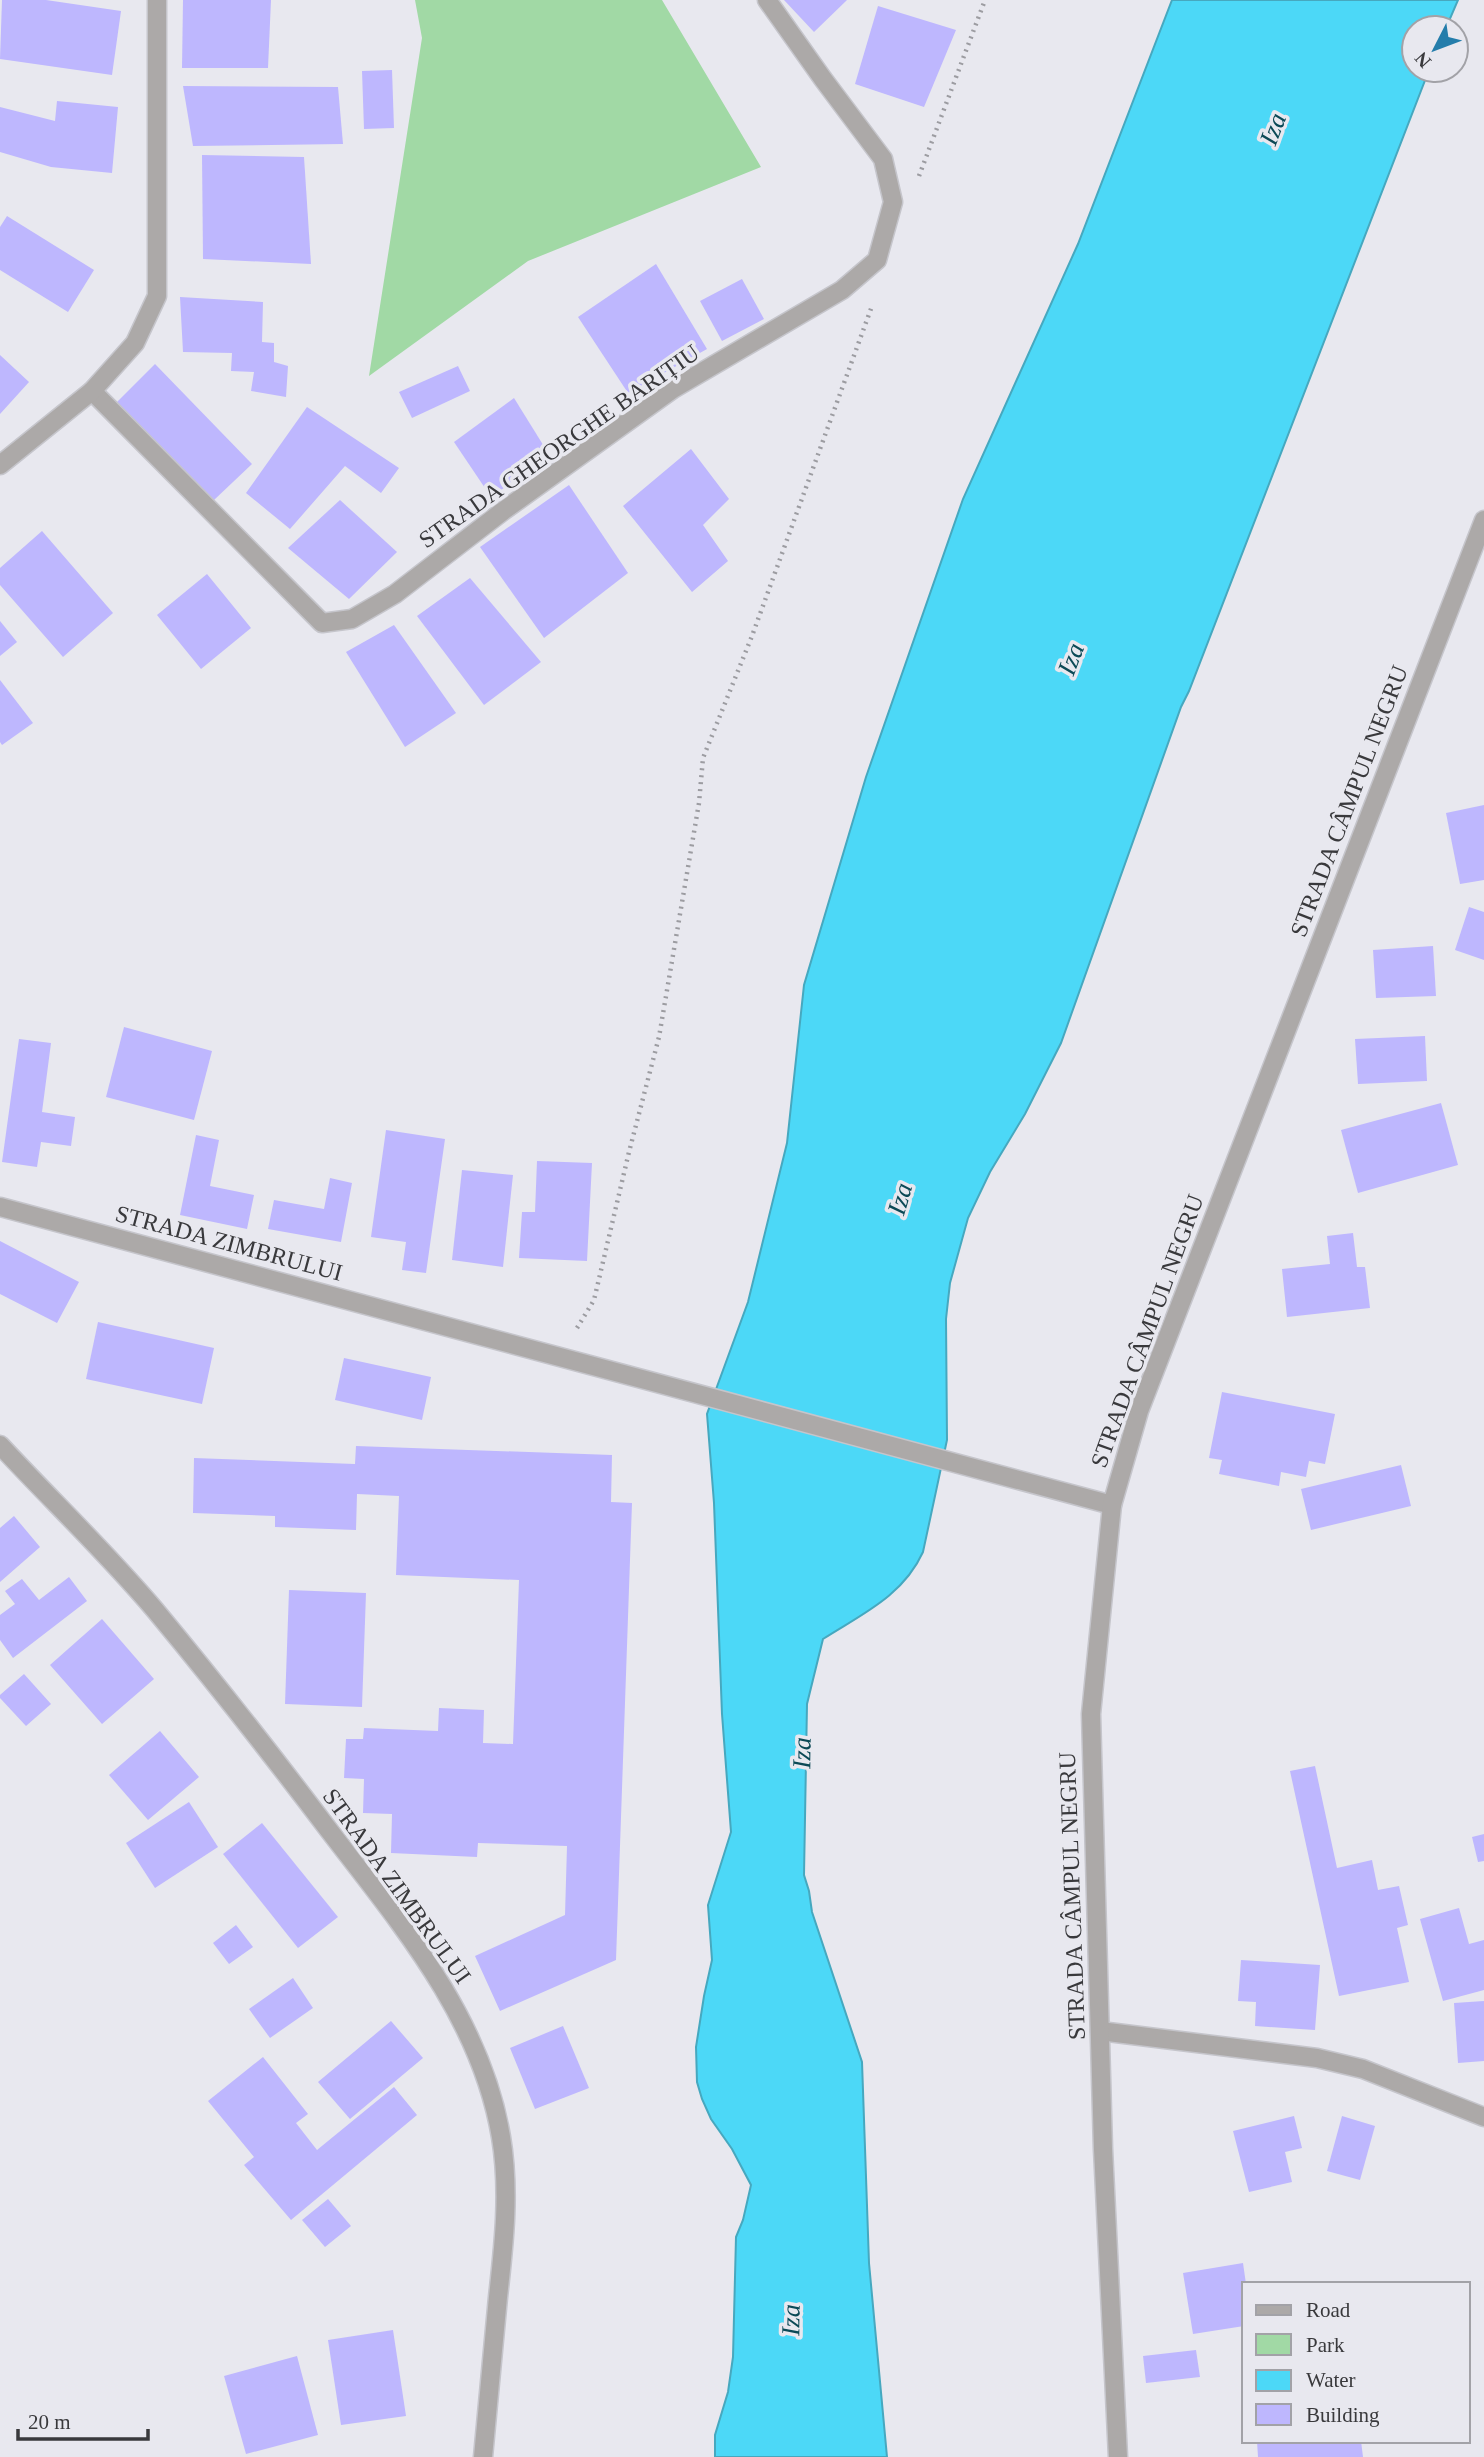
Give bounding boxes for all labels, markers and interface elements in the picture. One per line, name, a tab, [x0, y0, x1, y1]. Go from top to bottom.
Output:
north arrow	[1400, 14, 1470, 84]
text: N	[1410, 48, 1435, 72]
water label: Iza	[1253, 109, 1292, 150]
street label: STRADA GHEORGHE BARIȚIU	[414, 339, 705, 554]
water label: Iza	[1051, 639, 1090, 680]
street label: STRADA CÂMPUL NEGRU	[1285, 662, 1413, 940]
water label: Iza	[881, 1180, 918, 1219]
street label: STRADA CÂMPUL NEGRU	[1085, 1191, 1209, 1471]
street label: STRADA ZIMBRULUI	[113, 1200, 345, 1286]
water label: Iza	[787, 1737, 817, 1770]
street label: STRADA CÂMPUL NEGRU	[1054, 1751, 1090, 2041]
street label: STRADA ZIMBRULUI	[318, 1784, 476, 1988]
legend	[1242, 2282, 1470, 2443]
text: Road	[1306, 2298, 1351, 2322]
water label: Iza	[776, 2304, 806, 2337]
text: Park	[1306, 2333, 1345, 2357]
text: Water	[1306, 2368, 1356, 2392]
scale bar	[18, 2398, 147, 2442]
text: Building	[1306, 2403, 1380, 2427]
text: 20 m	[28, 2410, 71, 2434]

